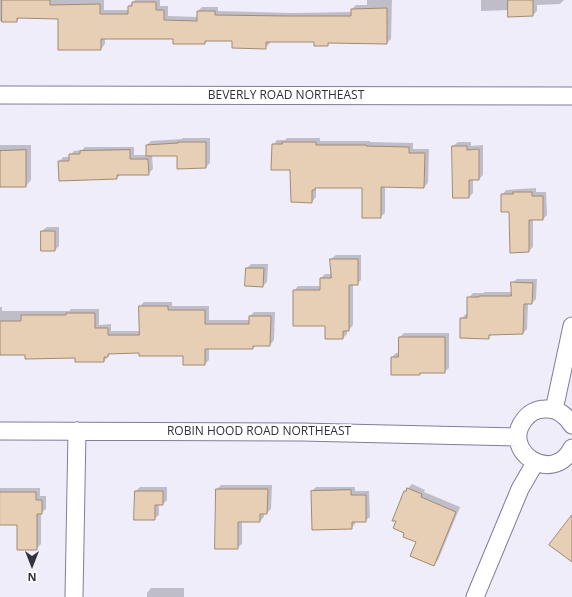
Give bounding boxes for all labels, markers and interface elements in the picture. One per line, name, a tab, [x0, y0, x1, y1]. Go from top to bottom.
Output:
street label: BEVERLY ROAD NORTHEAST	[208, 89, 364, 103]
street label: ROBIN HOOD ROAD NORTHEAST	[167, 425, 351, 439]
north arrow	[12, 545, 52, 585]
text: N	[28, 570, 36, 585]

